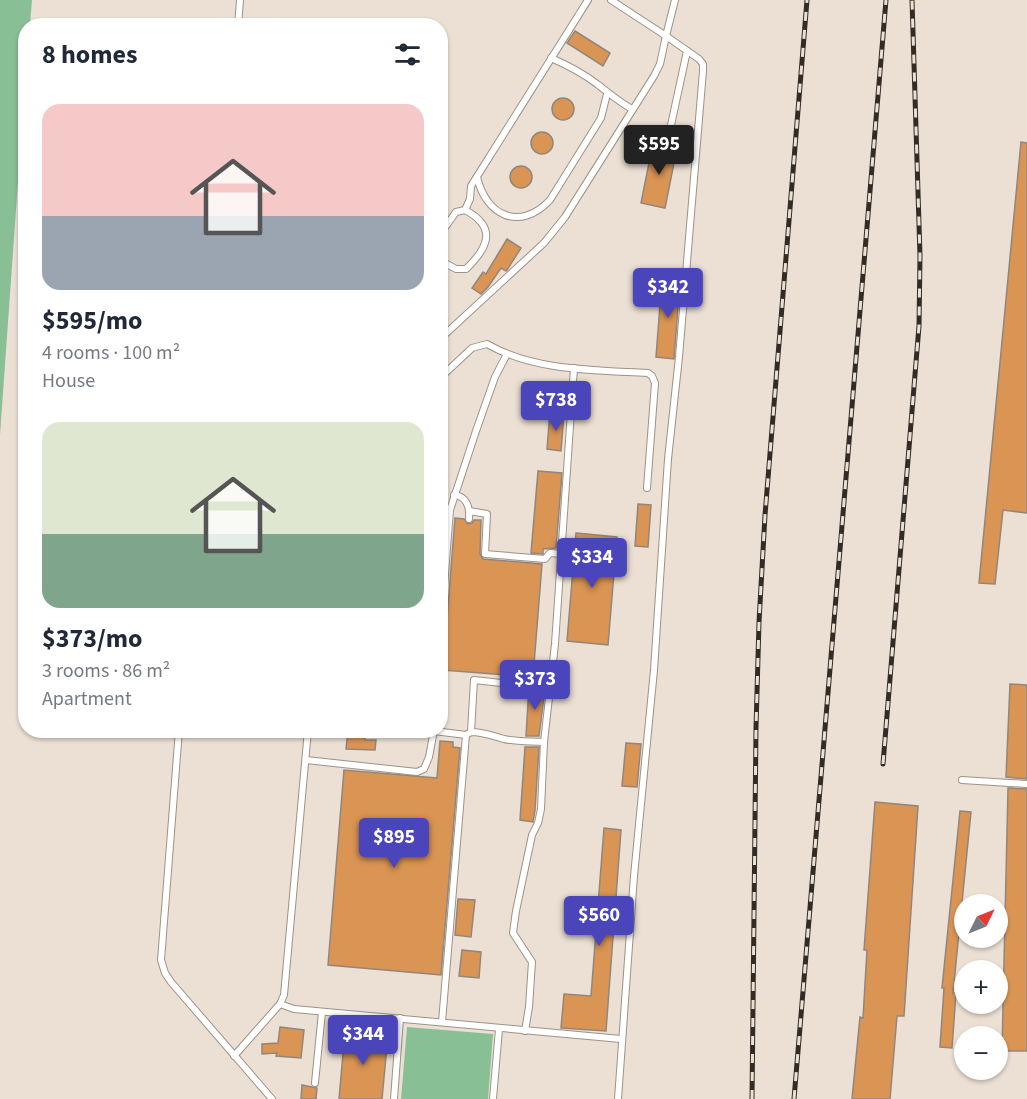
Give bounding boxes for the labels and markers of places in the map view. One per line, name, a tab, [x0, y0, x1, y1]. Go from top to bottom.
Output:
pin: $595	[623, 125, 695, 176]
pin: $342	[632, 268, 704, 319]
pin: $738	[520, 381, 592, 432]
pin: $334	[556, 538, 628, 589]
pin: $373	[499, 660, 571, 711]
pin: $895	[358, 818, 430, 869]
pin: $560	[563, 896, 635, 947]
pin: $344	[327, 1015, 399, 1066]

